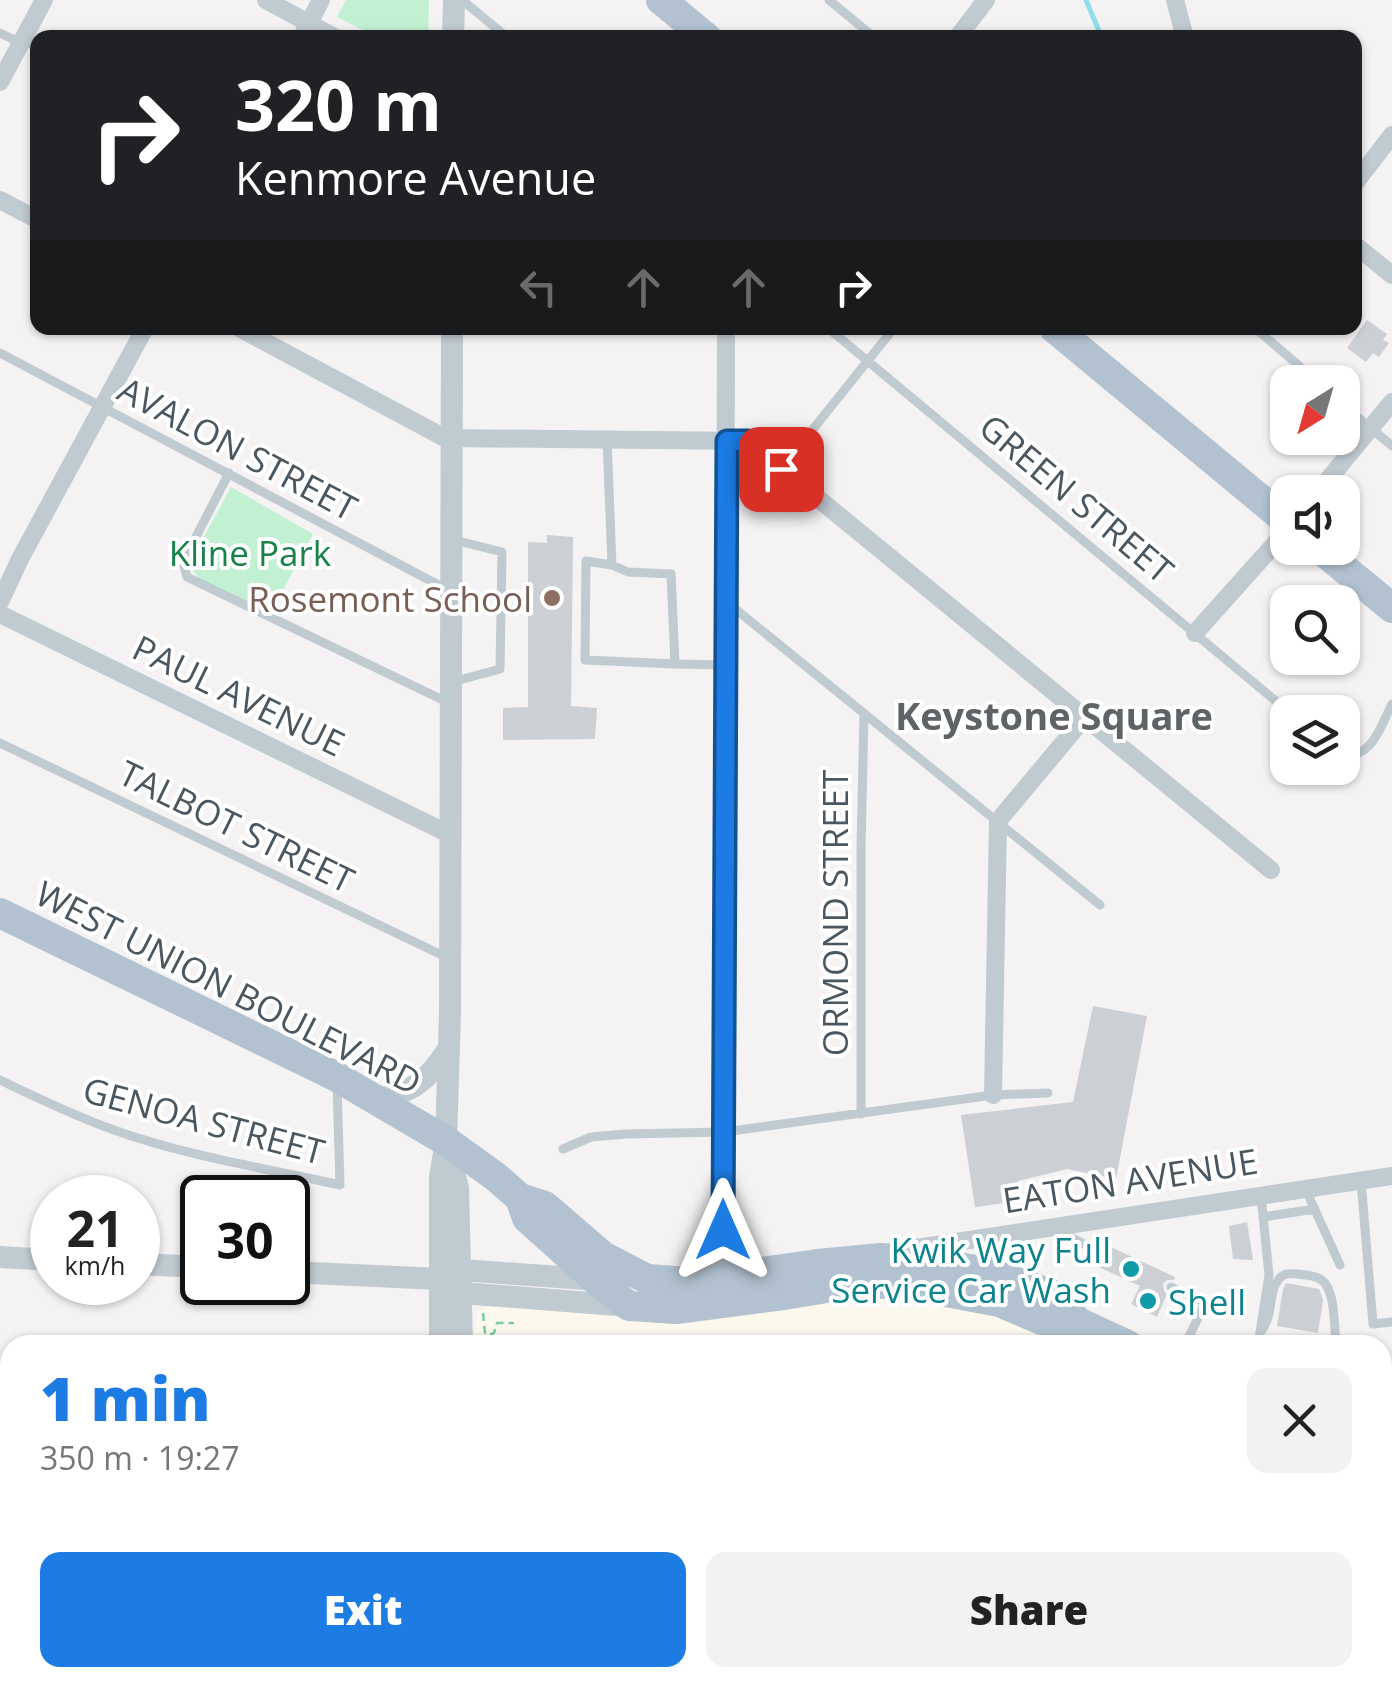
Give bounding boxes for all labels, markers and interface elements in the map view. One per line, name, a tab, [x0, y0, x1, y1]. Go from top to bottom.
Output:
text: 320 m	[235, 56, 442, 152]
icon: right	[70, 70, 200, 200]
text: Kenmore Avenue	[235, 147, 596, 208]
icon: left	[511, 260, 566, 315]
icon: ahead	[616, 260, 671, 315]
icon: ahead	[721, 260, 776, 315]
icon: right	[826, 260, 881, 315]
street label: AVALON STREET	[110, 365, 366, 531]
north arrow	[1270, 365, 1360, 455]
map controls	[1270, 365, 1360, 785]
street label: GREEN STREET	[970, 403, 1184, 593]
pin	[739, 427, 824, 512]
icon: arrive	[754, 442, 809, 497]
button: sound	[1270, 475, 1360, 565]
park label: Kline Park	[169, 529, 332, 576]
place label: Rosemont School	[248, 575, 532, 622]
button: search	[1270, 585, 1360, 675]
marker: Rosemont School	[541, 587, 563, 609]
street label: PAUL AVENUE	[125, 624, 353, 766]
district label: Keystone Square	[895, 689, 1213, 741]
button: layers	[1270, 695, 1360, 785]
street label: TALBOT STREET	[112, 749, 362, 903]
street label: ORMOND STREET	[811, 770, 858, 1056]
street label: WEST UNION BOULEVARD	[28, 869, 430, 1105]
street label: GENOA STREET	[78, 1065, 330, 1175]
street label: EATON AVENUE	[999, 1137, 1261, 1223]
speed limit sign: 30	[180, 1175, 310, 1305]
position arrow	[671, 1178, 775, 1282]
text: 21	[66, 1194, 124, 1262]
place label: Kwik Way Full Service Car Wash	[831, 1226, 1111, 1313]
text: km/h	[65, 1248, 125, 1282]
marker: Kwik Way Full Service Car Wash	[1120, 1258, 1142, 1280]
place label: Shell	[1168, 1278, 1246, 1325]
marker: Shell	[1137, 1290, 1159, 1312]
text: 1 min	[40, 1357, 210, 1439]
button: close	[1247, 1368, 1352, 1473]
text: 350 m · 19:27	[40, 1436, 239, 1479]
button: Exit	[40, 1552, 686, 1667]
button: Share	[706, 1552, 1352, 1667]

